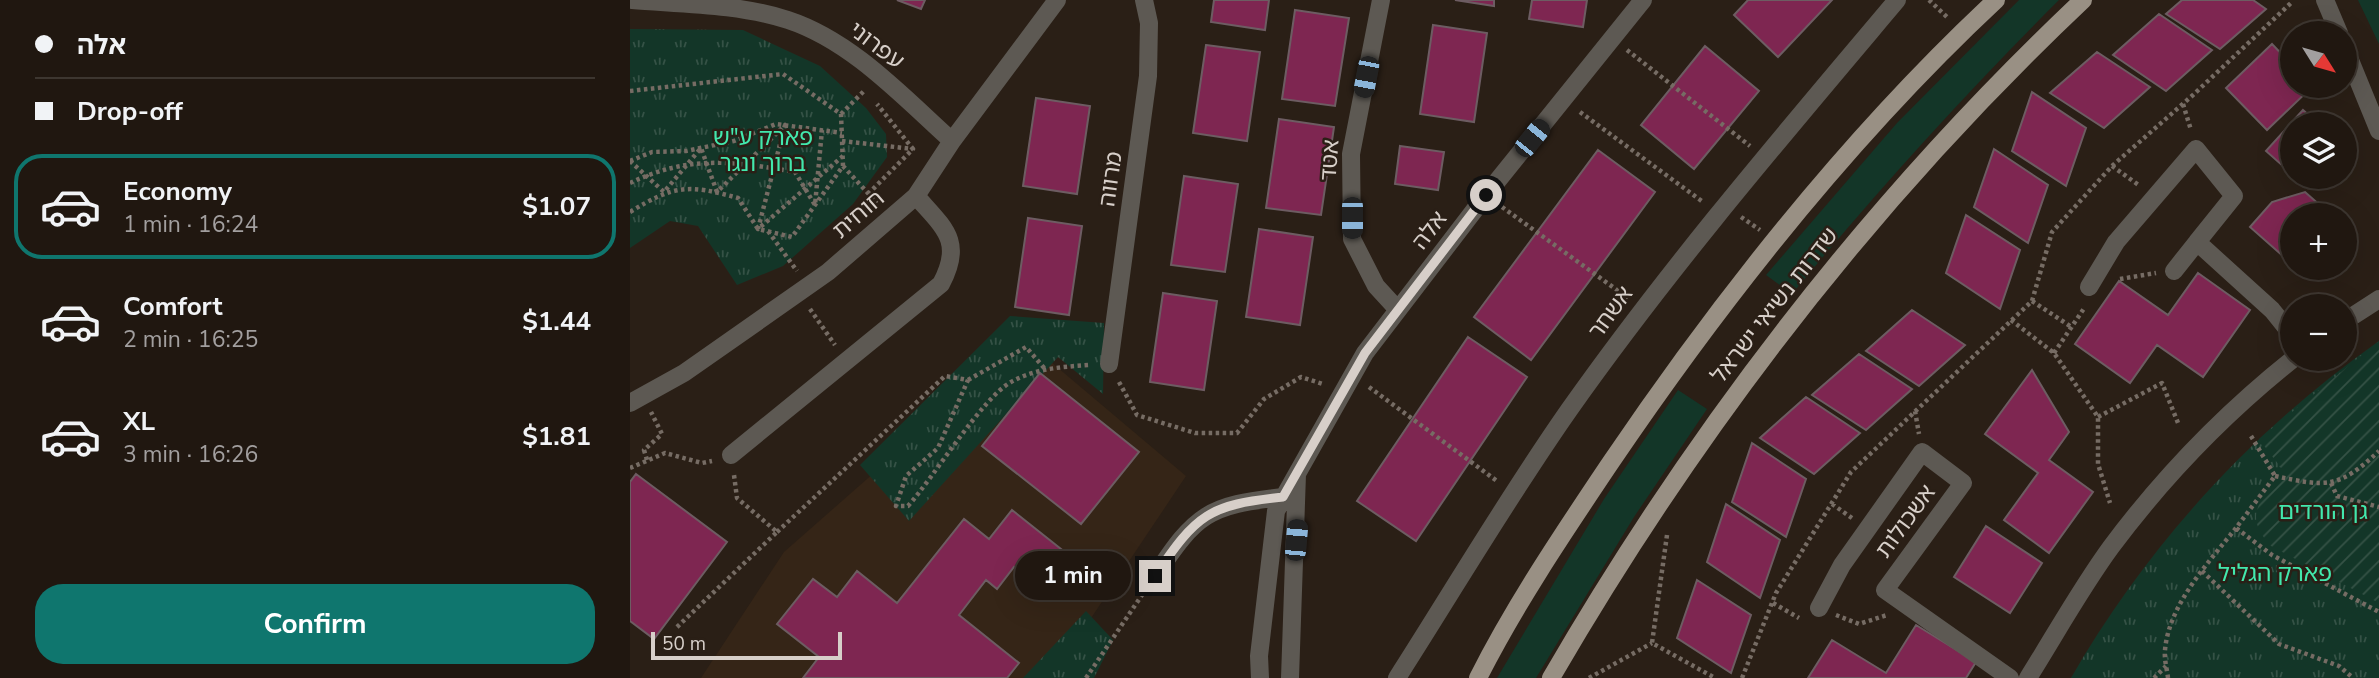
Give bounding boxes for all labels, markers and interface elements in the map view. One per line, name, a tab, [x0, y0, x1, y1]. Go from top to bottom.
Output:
street label: עפרוני	[843, 14, 911, 76]
north arrow	[2280, 21, 2357, 98]
map controls	[2280, 21, 2357, 371]
text: אלה	[77, 28, 126, 63]
car	[1352, 54, 1381, 100]
text: Drop-off	[77, 94, 183, 129]
button: layers	[2280, 112, 2357, 189]
car	[1511, 115, 1554, 161]
park label: פארק ע"ש ברוך ונגר	[713, 122, 813, 179]
street label: אטד	[1313, 138, 1346, 182]
street label: מרווה	[1091, 149, 1130, 209]
text: Economy	[123, 174, 232, 209]
icon: car	[39, 175, 102, 238]
route start	[1470, 179, 1502, 211]
street label: חוחית	[826, 183, 891, 246]
text: $1.07	[522, 189, 591, 224]
car	[1342, 197, 1363, 239]
button: +	[2280, 203, 2357, 280]
street label: אלה	[1405, 205, 1454, 256]
text: 1 min · 16:24	[123, 209, 258, 240]
street label: שדרות נשיאי ישראל	[1704, 221, 1845, 390]
street label: אשחר	[1581, 280, 1640, 345]
text: Comfort	[123, 289, 223, 324]
icon: car	[39, 290, 102, 353]
button: −	[2280, 294, 2357, 371]
text: $1.44	[522, 304, 591, 339]
text: 2 min · 16:25	[123, 324, 258, 355]
text: XL	[123, 404, 155, 439]
icon: car	[39, 405, 102, 468]
text: $1.81	[522, 419, 591, 454]
text: 3 min · 16:26	[123, 439, 258, 470]
street label: אשכולות	[1868, 478, 1943, 564]
park label: גן הורדים	[2278, 496, 2368, 527]
car	[1284, 518, 1309, 562]
callout: 1 min	[1015, 552, 1130, 600]
park label: פארק הגליל	[2218, 558, 2332, 589]
text: 1 min	[1043, 560, 1103, 591]
route end	[1139, 560, 1171, 592]
button: Confirm	[35, 584, 595, 664]
scale bar	[651, 629, 842, 661]
text: 50 m	[662, 631, 706, 657]

